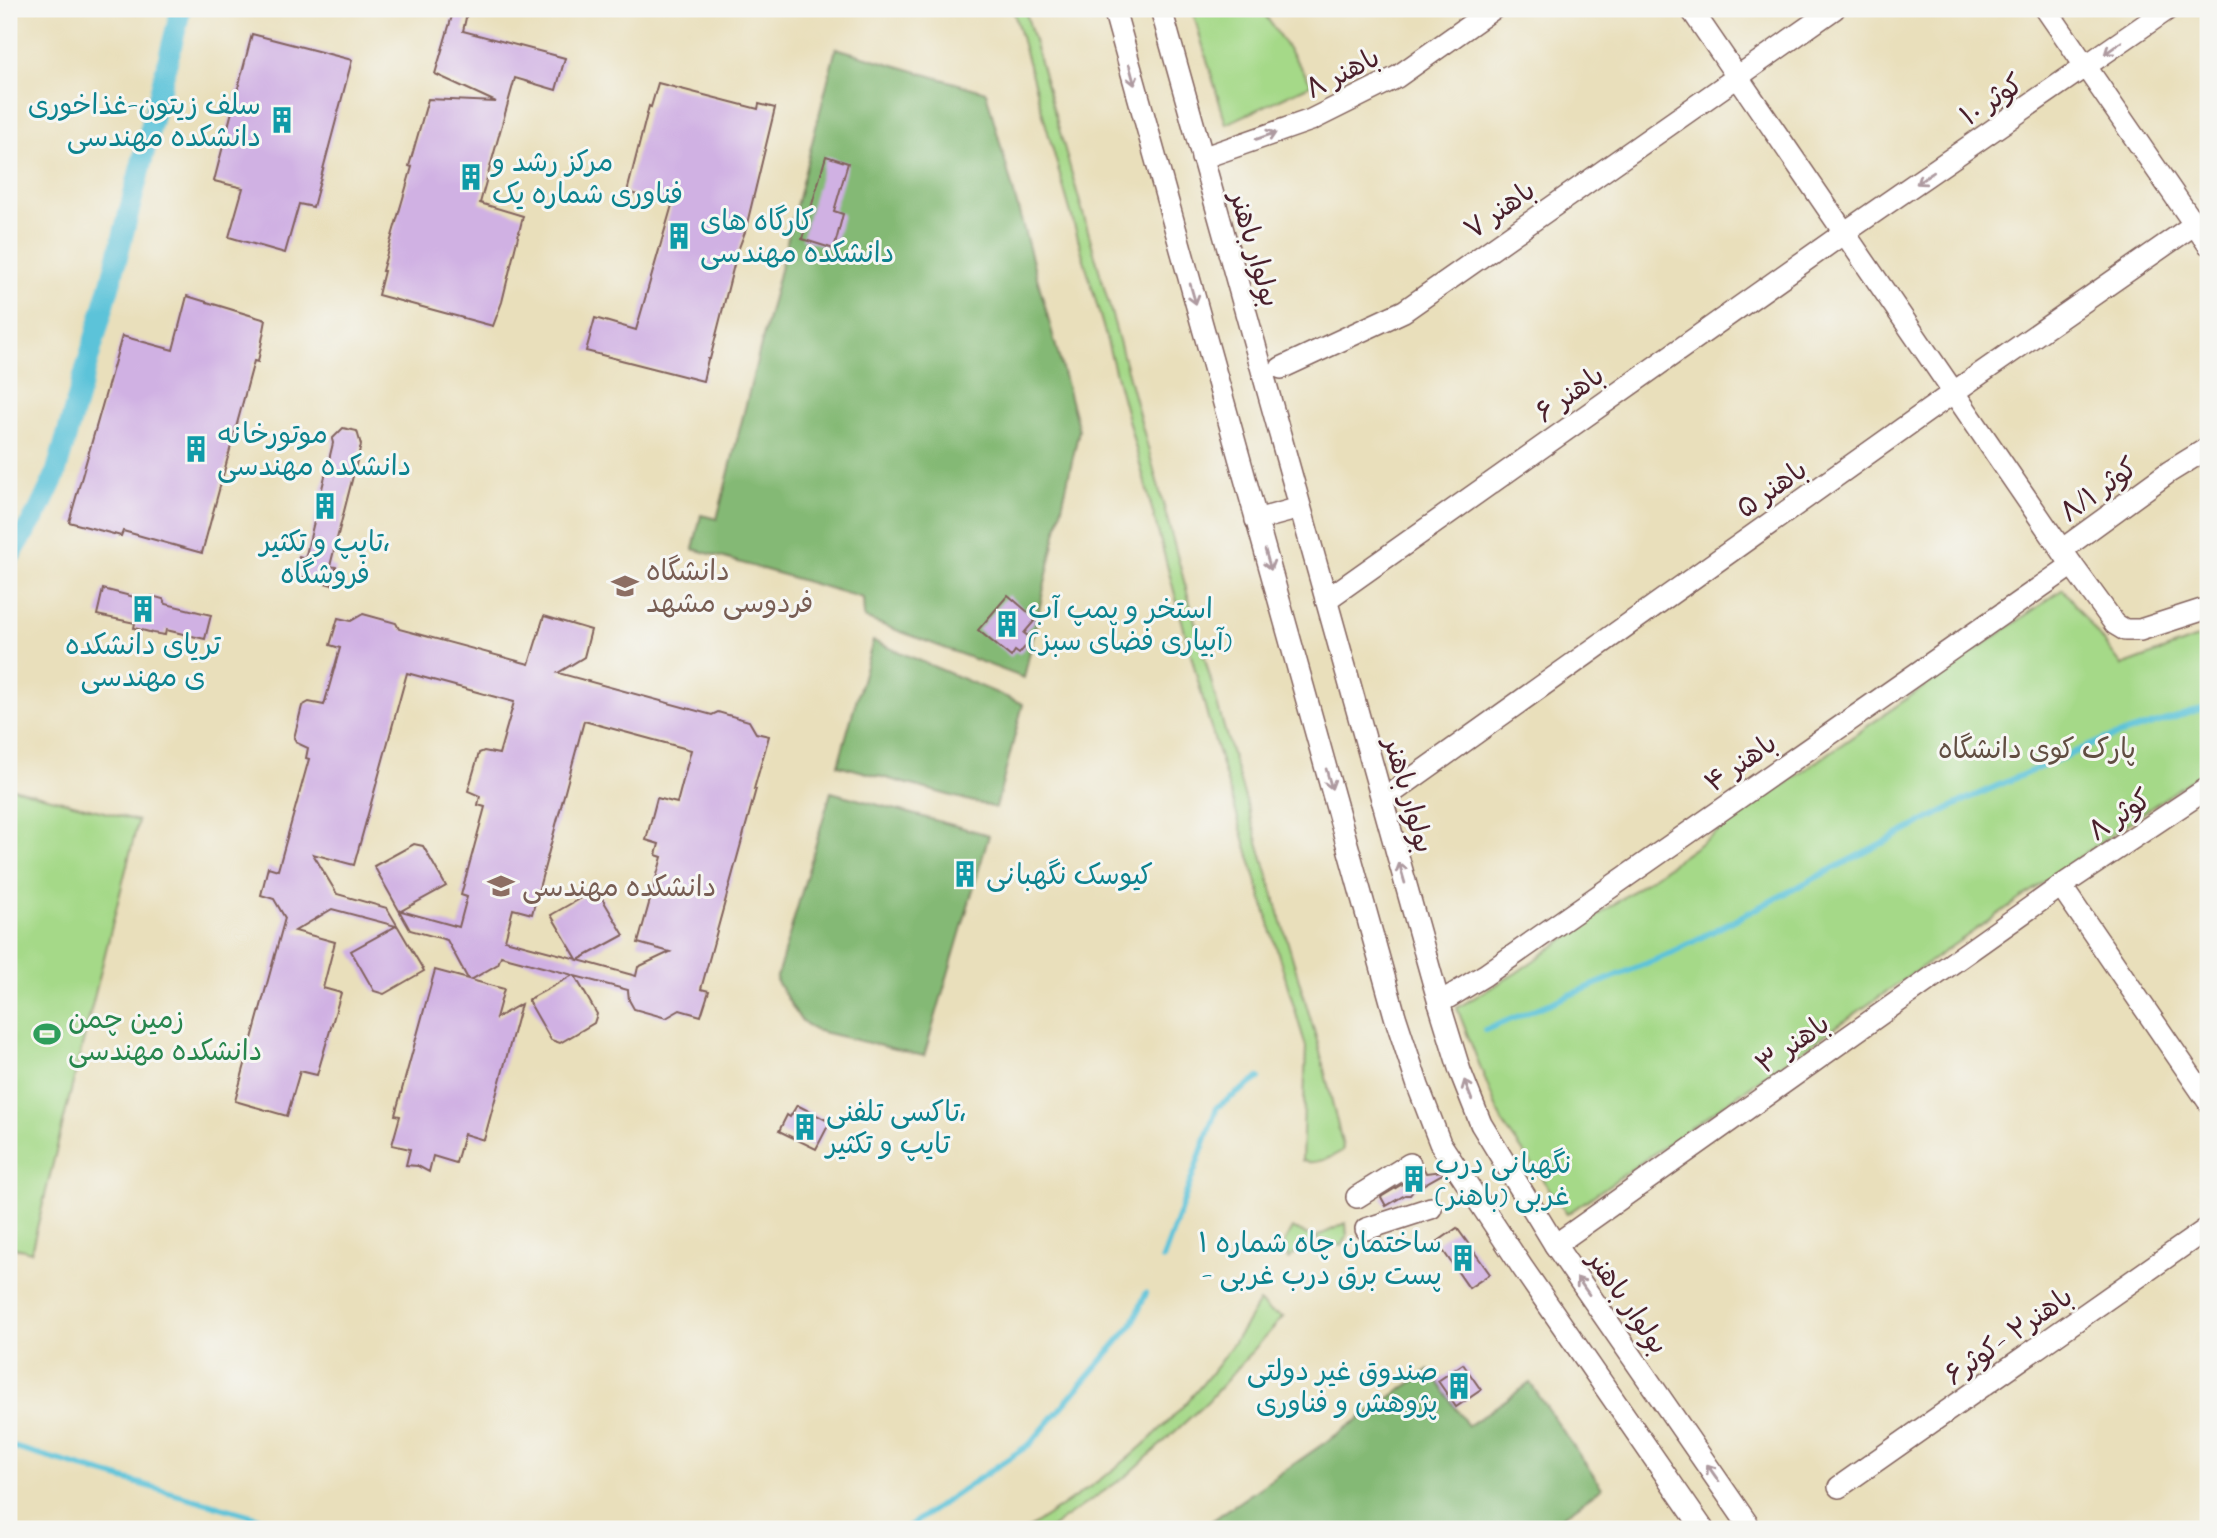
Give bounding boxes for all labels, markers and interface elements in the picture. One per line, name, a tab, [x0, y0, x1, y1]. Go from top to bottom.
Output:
street label: باهنر ۸	[1299, 39, 1388, 111]
one-way arrow	[2104, 41, 2123, 56]
one-way arrow	[1126, 63, 1139, 85]
street label: کوثر ۱۰	[1953, 66, 2033, 138]
place label: سلف زیتون-غذاخوری دانشکده مهندسی	[28, 87, 261, 160]
building icon: سلف زیتون-غذاخوری دانشکده مهندسی	[267, 105, 297, 135]
one-way arrow	[1255, 129, 1277, 141]
place label: مرکز رشد و فناوری شماره یک	[490, 144, 683, 217]
building icon: مرکز رشد و فناوری شماره یک	[456, 162, 486, 192]
one-way arrow	[1916, 170, 1935, 185]
street label: باهنر ۷	[1457, 172, 1545, 251]
street label: بولوار باهنر	[1216, 186, 1289, 312]
place label: کارگاه های دانشکده مهندسی	[700, 203, 894, 276]
building icon: کارگاه های دانشکده مهندسی	[664, 221, 694, 251]
one-way arrow	[1187, 282, 1200, 305]
street label: باهنر ۶	[1528, 357, 1614, 435]
place label: موتورخانه دانشکده مهندسی	[217, 416, 411, 489]
building icon: موتورخانه دانشکده مهندسی	[181, 434, 211, 464]
street label: کوثر ۸/۱	[2052, 449, 2148, 534]
street label: باهنر ۵	[1729, 451, 1817, 530]
building icon: تایپ و تکثیر، فروشگاه	[310, 491, 340, 521]
place label: تایپ و تکثیر، فروشگاه	[258, 524, 390, 597]
one-way arrow	[1262, 549, 1275, 571]
place label: دانشگاه فردوسی مشهد	[646, 553, 813, 626]
school or university icon: دانشگاه فردوسی مشهد	[610, 571, 640, 601]
place label: استخر و پمپ آب (آبیاری فضای سبز)	[1028, 591, 1232, 664]
building icon: تریای دانشکده ی مهندسی	[128, 594, 158, 624]
building icon: استخر و پمپ آب (آبیاری فضای سبز)	[992, 609, 1022, 639]
place label: تریای دانشکده ی مهندسی	[65, 627, 222, 700]
street label: باهنر ۴	[1697, 725, 1787, 805]
park label: پارک کوی دانشگاه	[1938, 731, 2136, 772]
street label: بولوار باهنر	[1370, 732, 1443, 858]
one-way arrow	[1323, 767, 1336, 790]
street label: کوثر ۸	[2081, 781, 2161, 853]
place label: کیوسک نگهبانی	[986, 857, 1153, 898]
building icon: کیوسک نگهبانی	[950, 859, 980, 889]
one-way arrow	[1395, 862, 1408, 884]
place label: دانشکده مهندسی	[522, 869, 716, 910]
school or university icon: دانشکده مهندسی	[486, 871, 516, 901]
place label: زمین چمن دانشکده مهندسی	[68, 1001, 262, 1074]
street label: باهنر ۳	[1748, 1005, 1840, 1086]
sports icon: زمین چمن دانشکده مهندسی	[32, 1019, 62, 1049]
one-way arrow	[1461, 1080, 1473, 1102]
place label: تاکسی تلفنی، تایپ و تکثیر	[824, 1094, 967, 1167]
building icon: تاکسی تلفنی، تایپ و تکثیر	[790, 1112, 820, 1142]
place label: نگهبانی درب غربی (باهنر)	[1435, 1146, 1571, 1219]
building icon: نگهبانی درب غربی (باهنر)	[1399, 1164, 1429, 1194]
place label: ساختمان چاه شماره ۱ - پست برق درب غربی	[1198, 1225, 1442, 1298]
street label: بولوار باهنر	[1574, 1242, 1677, 1364]
building icon: ساختمان چاه شماره ۱ - پست برق درب غربی	[1448, 1243, 1478, 1273]
one-way arrow	[1576, 1277, 1590, 1296]
street label: باهنر۲ -کوثر۶	[1937, 1278, 2083, 1397]
place label: صندوق غیر دولتی پژوهش و فناوری	[1247, 1353, 1438, 1426]
building icon: صندوق غیر دولتی پژوهش و فناوری	[1444, 1371, 1474, 1401]
one-way arrow	[1705, 1464, 1720, 1483]

